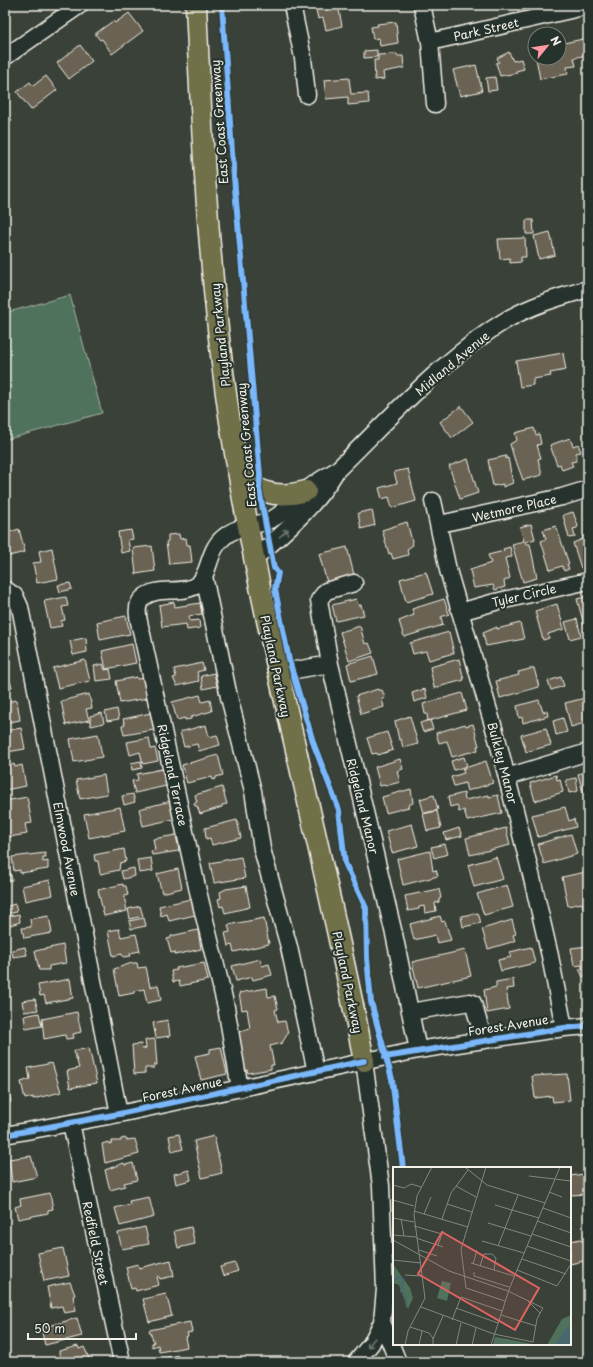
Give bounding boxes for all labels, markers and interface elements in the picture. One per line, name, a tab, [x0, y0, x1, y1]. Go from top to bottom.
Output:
street label: Park Street	[452, 13, 521, 45]
north arrow	[527, 26, 567, 66]
text: N	[547, 33, 566, 49]
street label: East Coast Greenway	[206, 59, 232, 185]
street label: Playland Parkway	[206, 282, 234, 388]
street label: Midland Avenue	[411, 326, 493, 399]
street label: East Coast Greenway	[232, 382, 260, 508]
street label: Wetmore Place	[470, 490, 558, 526]
one-way arrow	[278, 529, 288, 538]
street label: Tyler Circle	[490, 579, 558, 611]
street label: Playland Parkway	[256, 613, 296, 719]
street label: Bulkley Manor	[483, 720, 523, 806]
street label: Ridgeland Terrace	[153, 722, 193, 828]
street label: Ridgeland Manor	[342, 756, 384, 856]
street label: Elmwood Avenue	[49, 800, 85, 898]
street label: Playland Parkway	[328, 929, 368, 1035]
street label: Forest Avenue	[466, 1010, 550, 1040]
street label: Forest Avenue	[140, 1072, 224, 1106]
inset map	[393, 1167, 571, 1345]
street label: Redfield Street	[78, 1199, 114, 1287]
scale bar	[28, 1315, 136, 1341]
text: 50 m	[34, 1319, 65, 1337]
one-way arrow	[367, 1338, 375, 1349]

